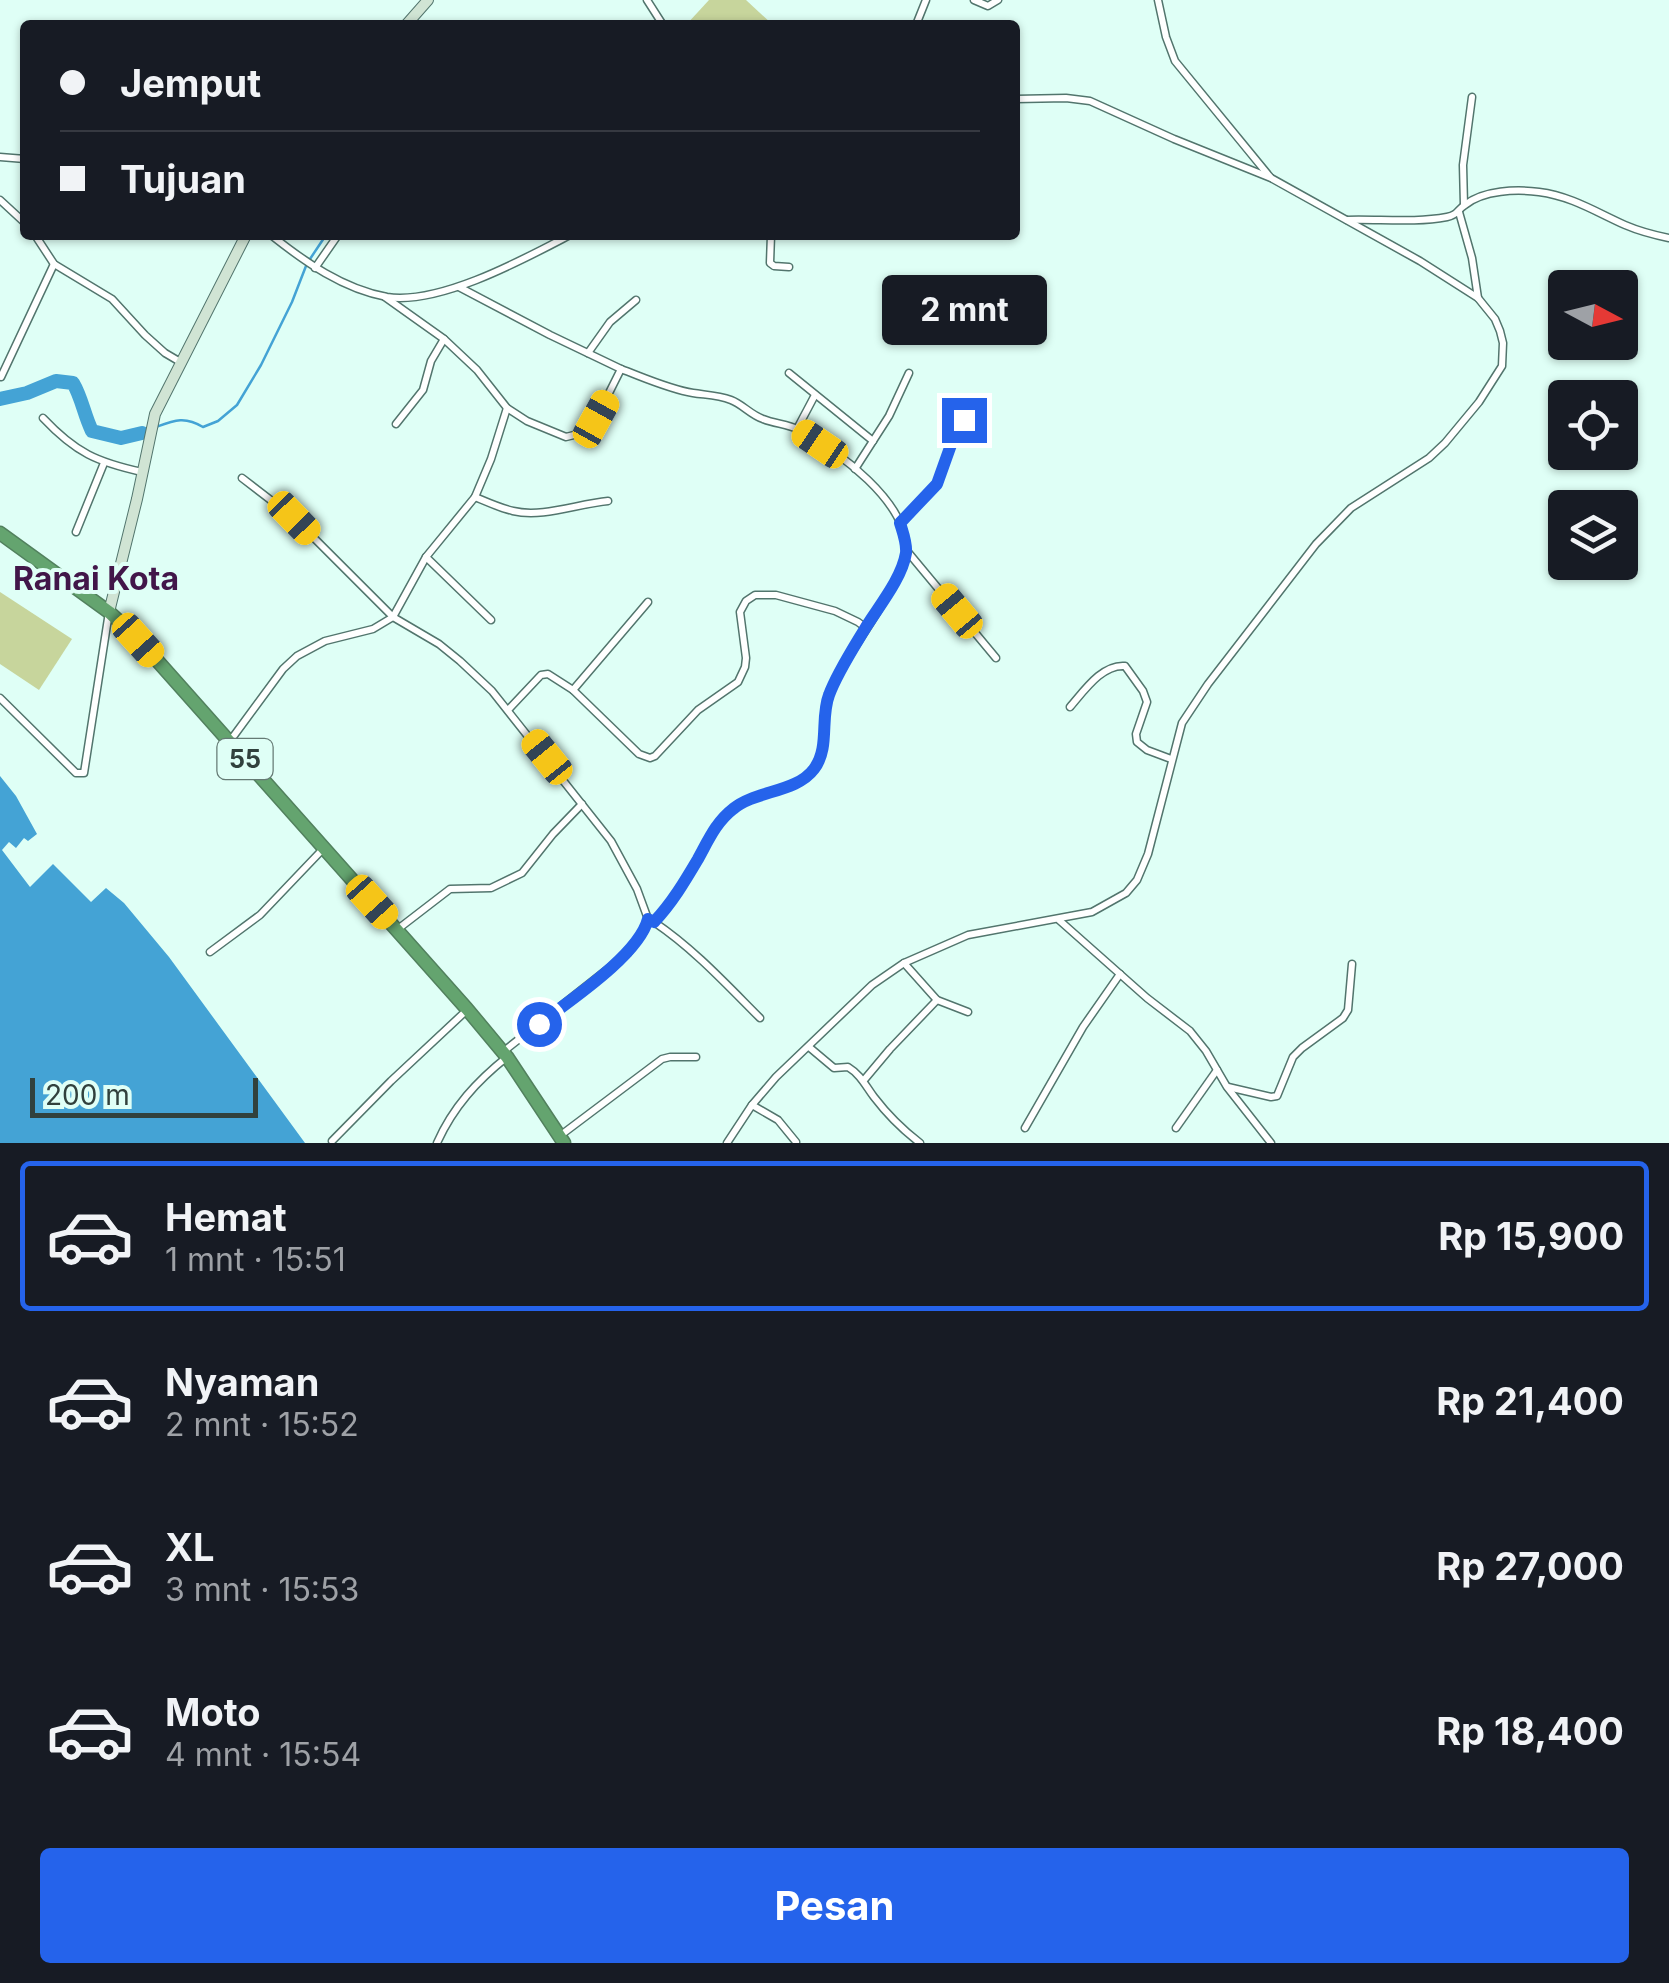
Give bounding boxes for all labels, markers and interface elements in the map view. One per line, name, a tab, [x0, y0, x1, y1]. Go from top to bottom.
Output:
text: Jemput	[120, 60, 261, 106]
text: Tujuan	[120, 156, 246, 202]
north arrow	[1548, 270, 1638, 360]
map controls	[1548, 270, 1638, 580]
callout: 2 mnt	[882, 275, 1046, 345]
text: 2 mnt	[920, 290, 1009, 329]
button: locate	[1548, 380, 1638, 470]
car	[568, 385, 624, 453]
route end	[942, 398, 987, 443]
car	[787, 415, 853, 473]
car	[262, 486, 326, 550]
button: layers	[1548, 490, 1638, 580]
district label: Ranai Kota	[13, 559, 179, 598]
car	[926, 578, 988, 644]
car	[107, 608, 169, 672]
car	[516, 724, 578, 790]
road number: 55	[218, 739, 272, 779]
car	[341, 870, 403, 934]
route start	[517, 1002, 562, 1047]
scale bar	[30, 1073, 258, 1118]
text: 200 m	[45, 1078, 130, 1112]
icon: car	[45, 1191, 135, 1281]
text: Hemat	[165, 1194, 287, 1240]
text: Rp 15,900	[1438, 1213, 1624, 1259]
text: 1 mnt · 15:51	[165, 1240, 346, 1279]
icon: car	[45, 1356, 135, 1446]
text: Nyaman	[165, 1359, 319, 1405]
text: Rp 21,400	[1436, 1378, 1624, 1424]
text: 2 mnt · 15:52	[165, 1405, 359, 1444]
icon: car	[45, 1521, 135, 1611]
text: XL	[165, 1524, 215, 1570]
text: Rp 27,000	[1436, 1543, 1624, 1589]
text: 3 mnt · 15:53	[165, 1570, 359, 1609]
icon: car	[45, 1686, 135, 1776]
text: Moto	[165, 1689, 261, 1735]
text: Rp 18,400	[1436, 1708, 1624, 1754]
text: 4 mnt · 15:54	[165, 1735, 361, 1774]
button: Pesan	[40, 1848, 1629, 1963]

